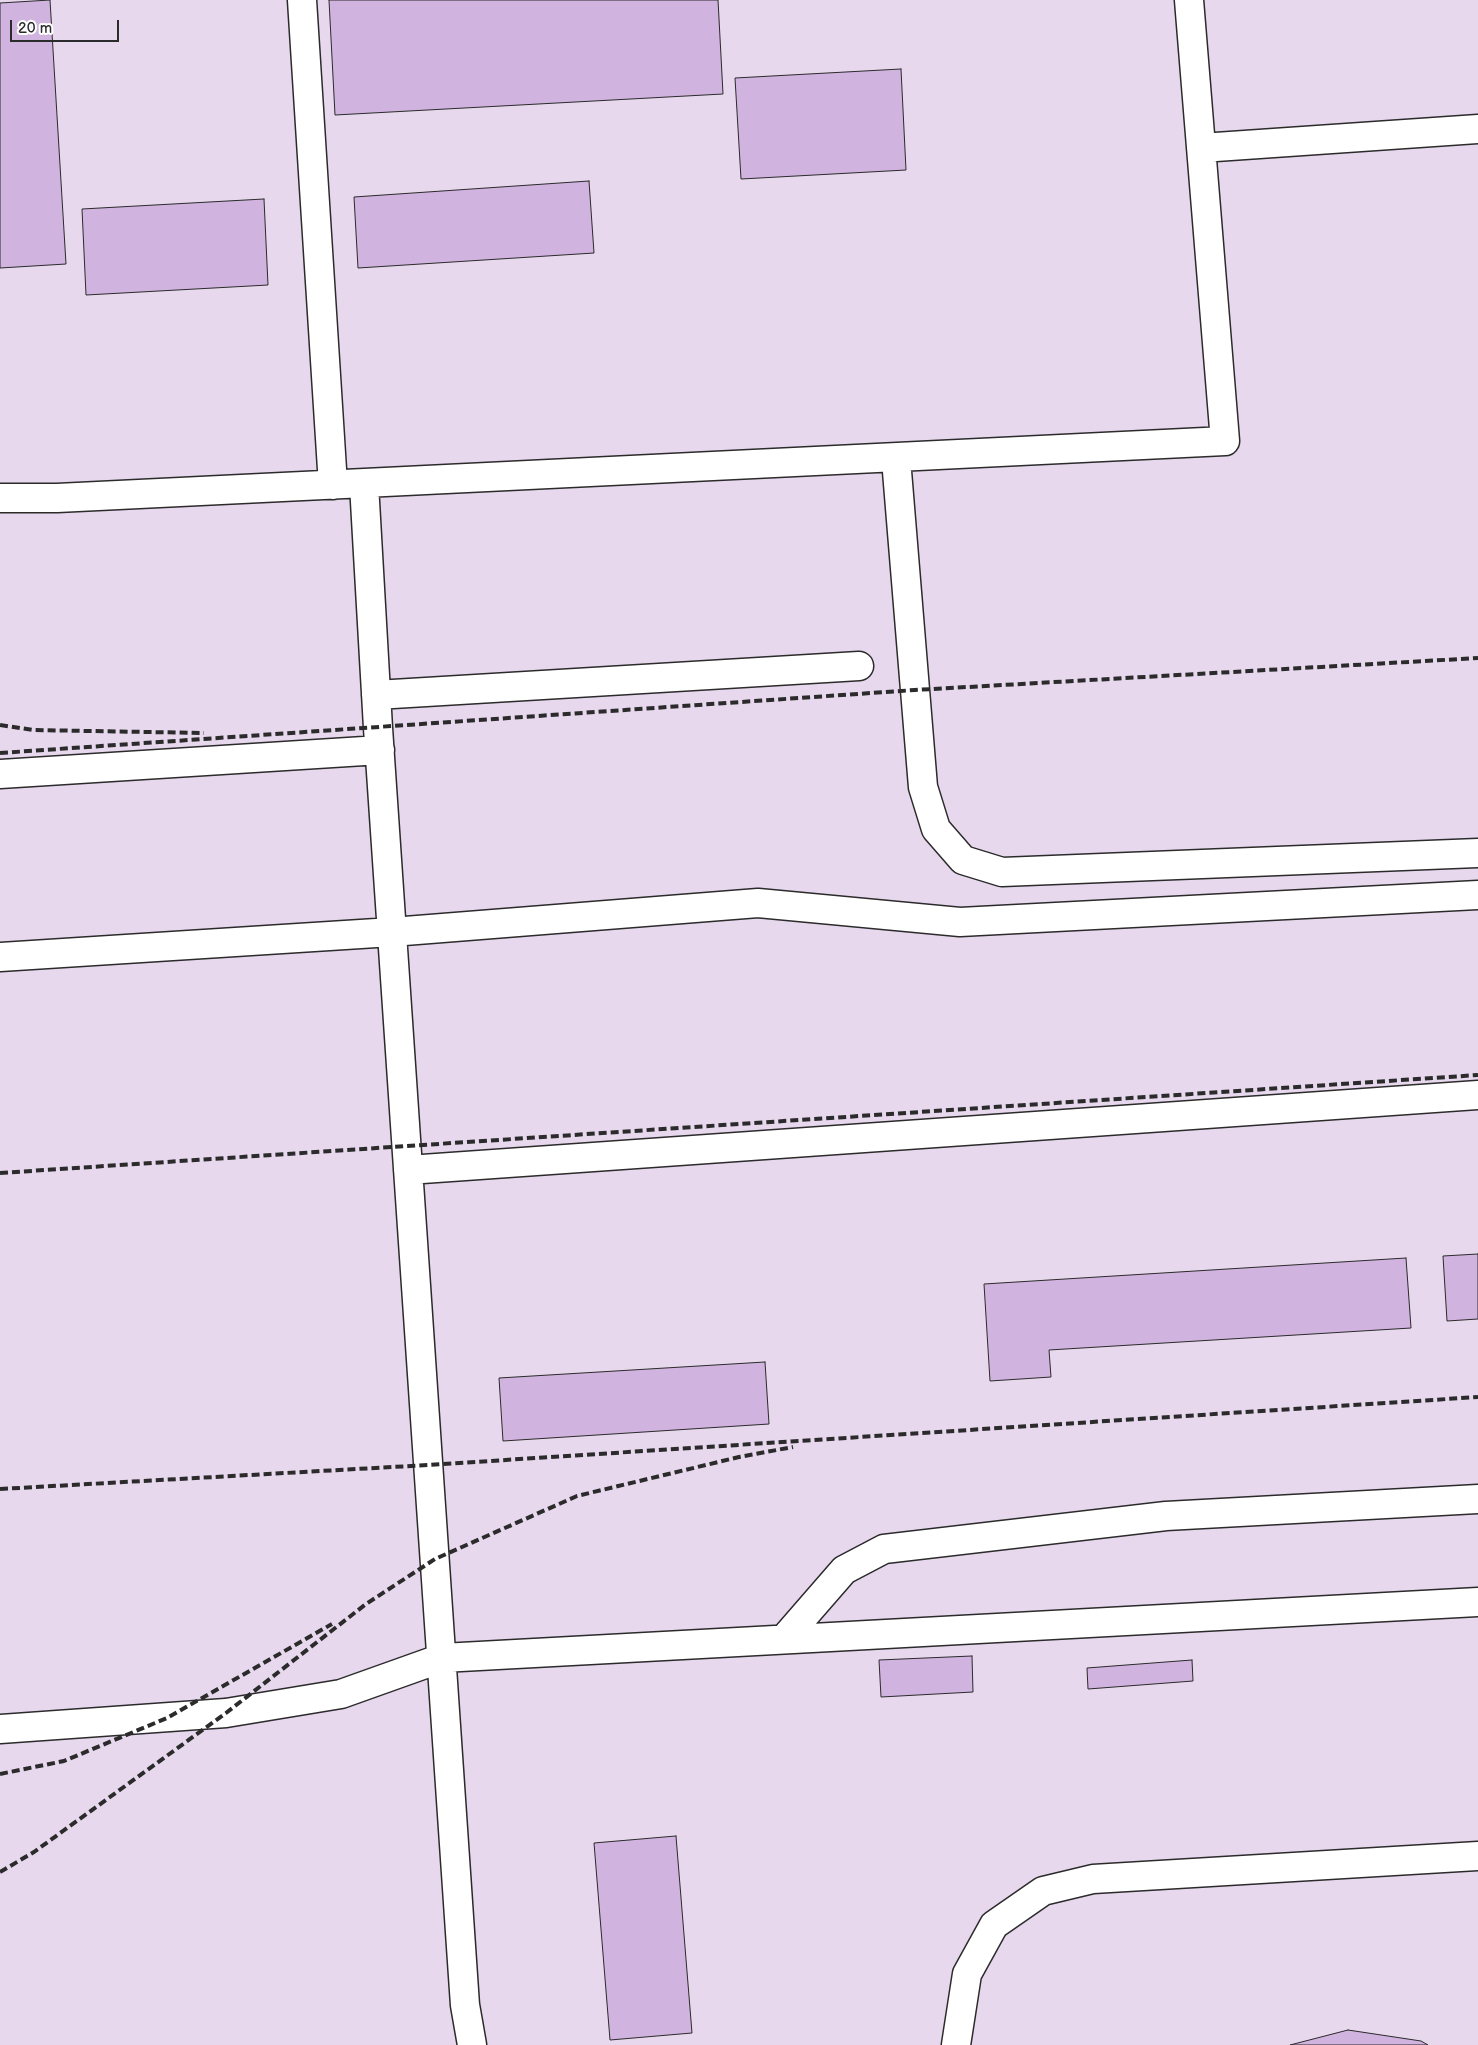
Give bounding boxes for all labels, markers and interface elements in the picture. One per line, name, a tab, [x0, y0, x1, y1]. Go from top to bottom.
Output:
scale bar	[12, 10, 121, 42]
text: 20 m	[18, 19, 52, 38]

